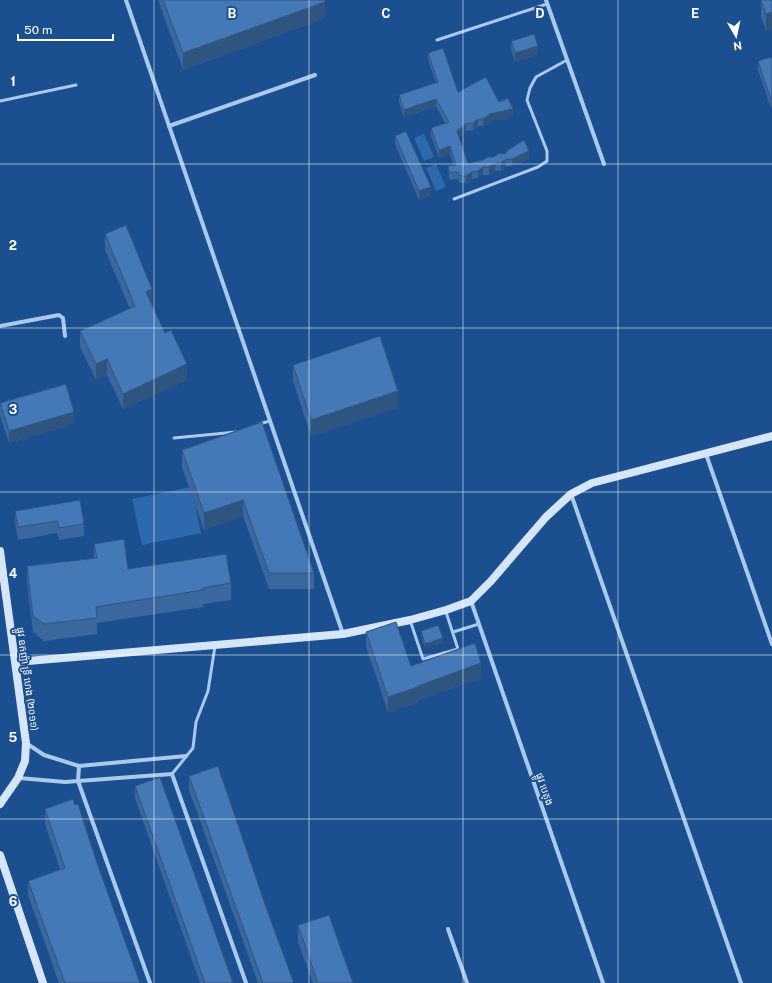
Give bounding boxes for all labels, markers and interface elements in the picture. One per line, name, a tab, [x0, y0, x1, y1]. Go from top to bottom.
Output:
text: B	[228, 6, 237, 21]
text: C	[381, 6, 391, 21]
text: D	[535, 6, 545, 21]
text: E	[691, 6, 699, 21]
scale bar	[18, 16, 113, 42]
north arrow	[716, 16, 756, 56]
text: 50 m	[24, 23, 52, 37]
text: N	[732, 39, 743, 52]
text: 1	[10, 74, 16, 89]
text: 2	[9, 238, 17, 253]
text: 3	[9, 402, 18, 417]
text: 4	[9, 566, 18, 581]
street label: ផ្លូវ ឧកញ៉ា ទ្រី ហេង (២០១១)	[11, 626, 41, 732]
text: 5	[9, 730, 18, 745]
street label: ផ្លូវ បេតុង	[530, 771, 556, 808]
text: 6	[9, 894, 18, 909]

